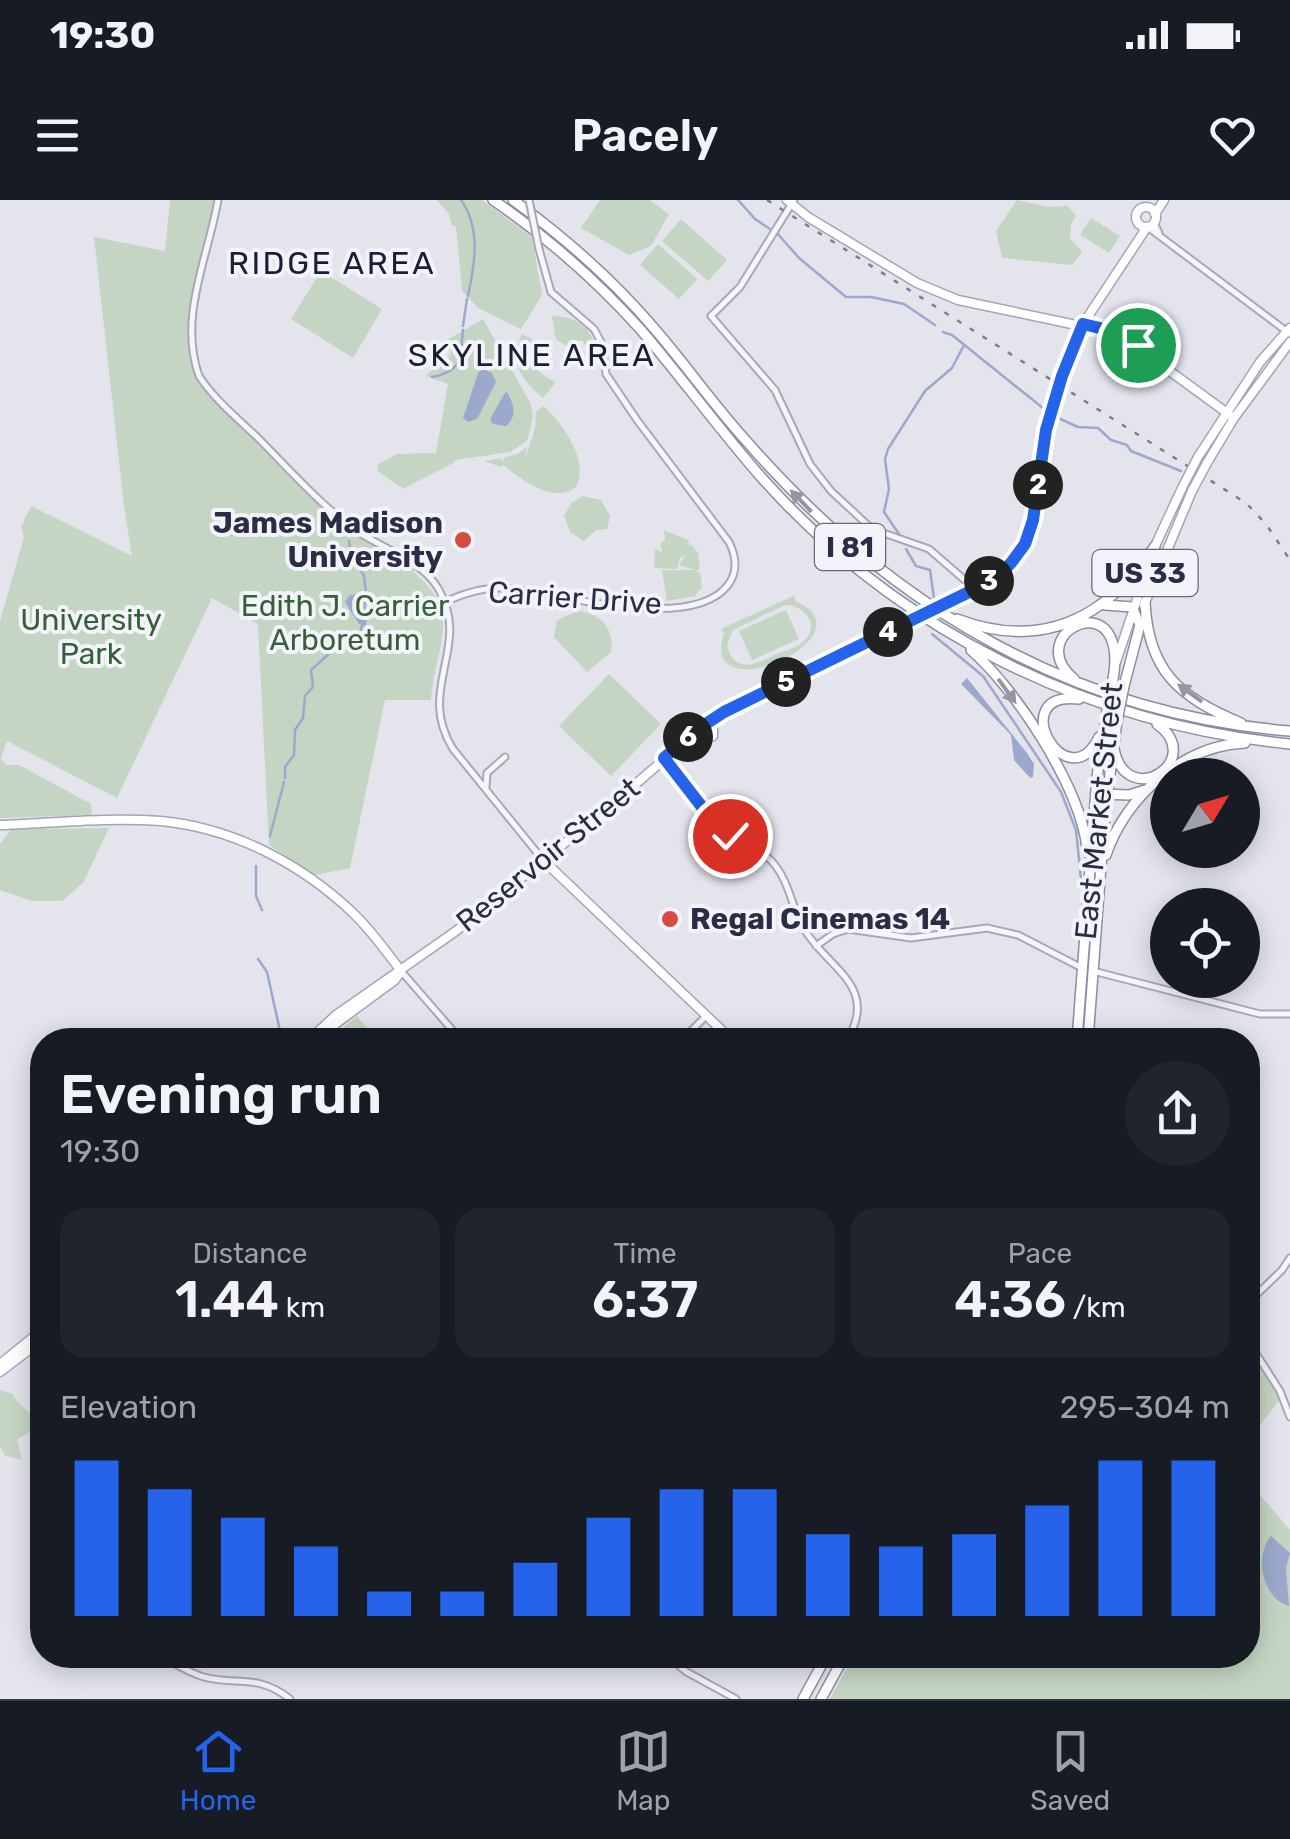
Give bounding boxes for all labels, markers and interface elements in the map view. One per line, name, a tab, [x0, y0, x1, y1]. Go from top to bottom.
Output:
text: 19:30	[50, 12, 155, 58]
icon: menu	[30, 108, 85, 163]
icon: heart	[1205, 108, 1260, 163]
text: Pacely	[572, 109, 718, 162]
district label: RIDGE AREA	[228, 244, 436, 282]
pin	[1096, 303, 1181, 388]
icon: arrive	[1111, 318, 1166, 373]
district label: SKYLINE AREA	[408, 336, 656, 374]
pin: 2	[1013, 460, 1063, 510]
text: 2	[1029, 468, 1047, 501]
one-way arrow	[790, 489, 813, 513]
place label: James Madison University	[213, 505, 443, 575]
road number: I 81	[815, 524, 885, 570]
marker: James Madison University	[452, 529, 474, 551]
road number: US 33	[1092, 550, 1198, 596]
pin: 3	[964, 556, 1014, 606]
text: 3	[980, 564, 998, 597]
street label: Carrier Drive	[487, 574, 663, 622]
park label: Edith J. Carrier Arboretum	[241, 588, 450, 658]
park label: University Park	[20, 602, 162, 672]
pin: 4	[863, 607, 913, 657]
text: 4	[878, 615, 898, 648]
pin: 5	[761, 657, 811, 707]
text: 5	[777, 665, 795, 698]
one-way arrow	[997, 678, 1016, 704]
street label: East Market Street	[1068, 680, 1130, 941]
one-way arrow	[1176, 683, 1203, 703]
pin: 6	[663, 712, 713, 762]
text: 6	[679, 720, 697, 753]
north arrow	[1150, 758, 1260, 868]
map controls	[1150, 758, 1260, 998]
street label: Reservoir Street	[449, 770, 647, 940]
pin	[688, 794, 773, 879]
icon: check	[703, 809, 758, 864]
button: locate	[1150, 888, 1260, 998]
place label: Regal Cinemas 14	[690, 901, 950, 937]
marker: Regal Cinemas 14	[659, 908, 681, 930]
button: share	[1125, 1061, 1230, 1166]
text: Evening run	[60, 1062, 382, 1127]
text: 19:30	[60, 1132, 140, 1170]
text: Distance	[193, 1237, 307, 1270]
text: Time	[613, 1237, 677, 1270]
text: Pace	[1008, 1237, 1072, 1270]
text: 1.44	[175, 1270, 279, 1330]
text: 6:37	[592, 1270, 698, 1330]
text: 4:36	[954, 1270, 1066, 1330]
text: km	[279, 1291, 325, 1324]
text: /km	[1066, 1291, 1126, 1324]
text: Elevation	[60, 1388, 197, 1426]
text: 295–304 m	[1060, 1388, 1230, 1426]
tab: Home	[180, 1724, 256, 1817]
tab: Map	[616, 1724, 671, 1817]
tab: Saved	[1030, 1724, 1110, 1817]

